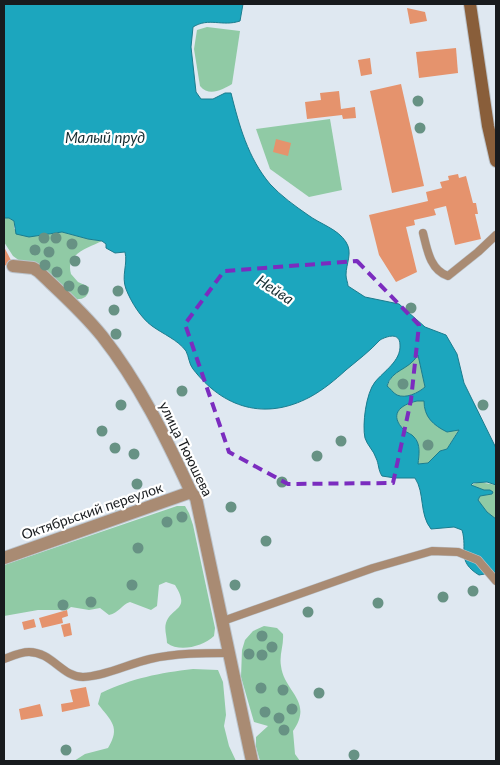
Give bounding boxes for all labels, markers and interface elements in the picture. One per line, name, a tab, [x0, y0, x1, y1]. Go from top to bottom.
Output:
water label: Малый пруд	[65, 128, 145, 146]
water label: Нейва	[254, 271, 298, 308]
street label: улица Тююшева	[156, 399, 217, 499]
street label: Октябрьский переулок	[19, 478, 166, 543]

